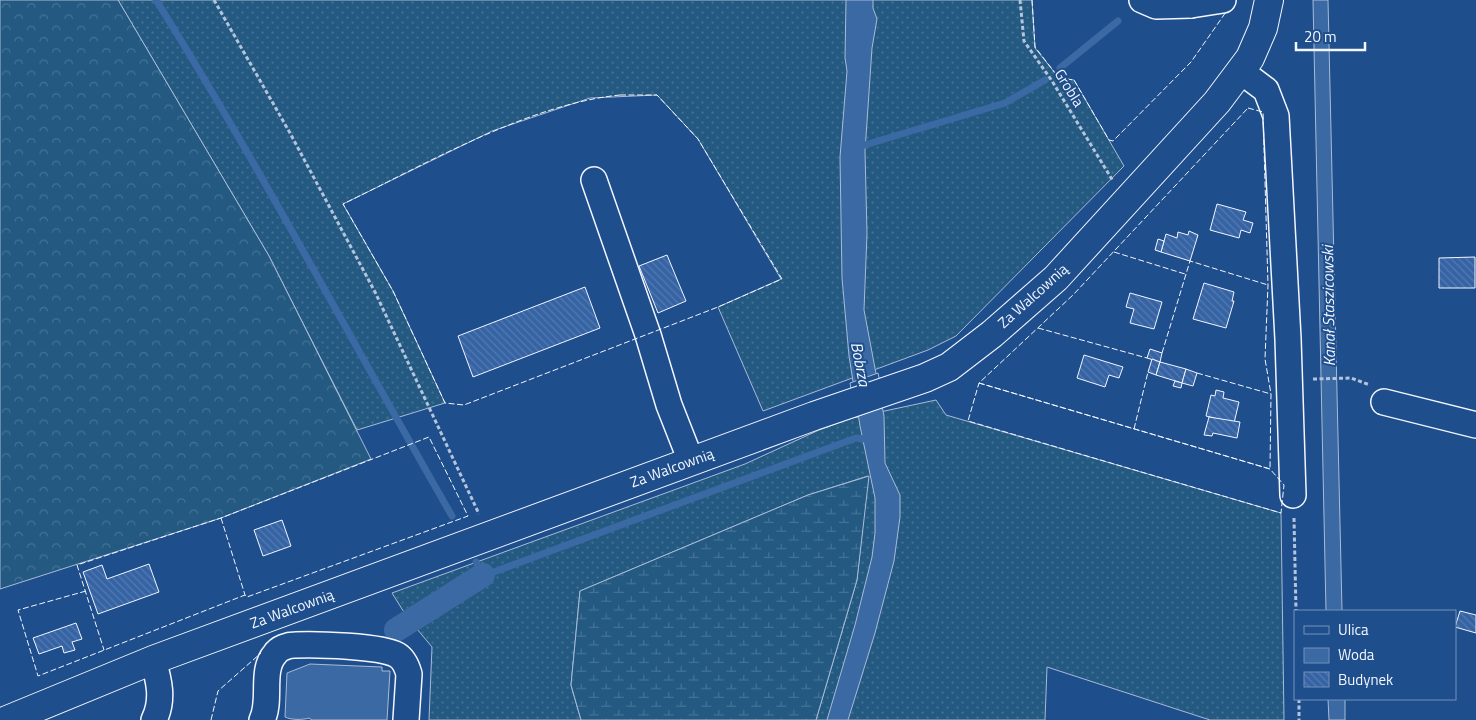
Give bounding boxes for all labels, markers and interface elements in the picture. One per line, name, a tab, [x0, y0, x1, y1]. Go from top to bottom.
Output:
scale bar	[1296, 20, 1365, 52]
text: 20 m	[1304, 25, 1337, 48]
street label: Grobla	[1049, 64, 1090, 112]
water label: Kanał Staszicowski	[1315, 244, 1341, 367]
street label: Za Walcownią	[992, 257, 1073, 333]
water label: Bobrza	[845, 340, 877, 389]
street label: Za Walcownią	[627, 442, 717, 493]
street label: Za Walcownią	[247, 583, 337, 634]
legend	[1294, 610, 1456, 700]
text: Ulica	[1338, 618, 1369, 641]
text: Woda	[1338, 643, 1375, 666]
text: Budynek	[1338, 668, 1393, 691]

